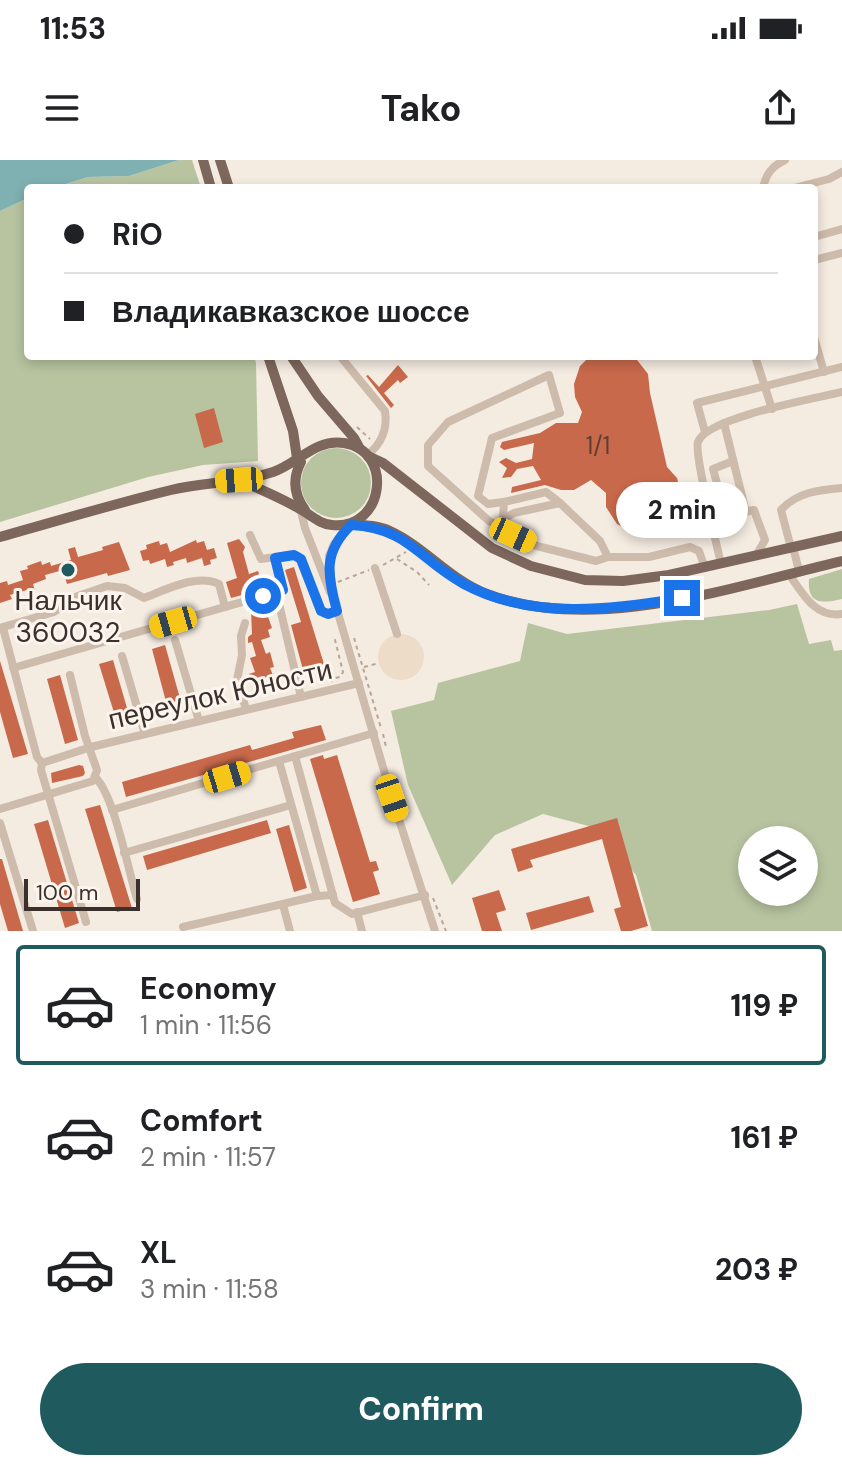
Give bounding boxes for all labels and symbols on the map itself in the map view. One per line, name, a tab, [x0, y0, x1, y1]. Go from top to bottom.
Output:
house number: 1/1	[586, 430, 610, 461]
car	[214, 466, 264, 494]
callout: 2 min	[616, 482, 748, 538]
car	[486, 514, 540, 556]
marker: Нальчик 360032	[59, 561, 77, 579]
route start	[245, 578, 281, 614]
route end	[664, 580, 700, 616]
place label: Нальчик 360032	[14, 582, 122, 651]
car	[147, 604, 199, 640]
street label: переулок Юности	[105, 651, 336, 738]
car	[201, 759, 253, 795]
car	[373, 771, 411, 825]
scale bar	[24, 875, 140, 911]

